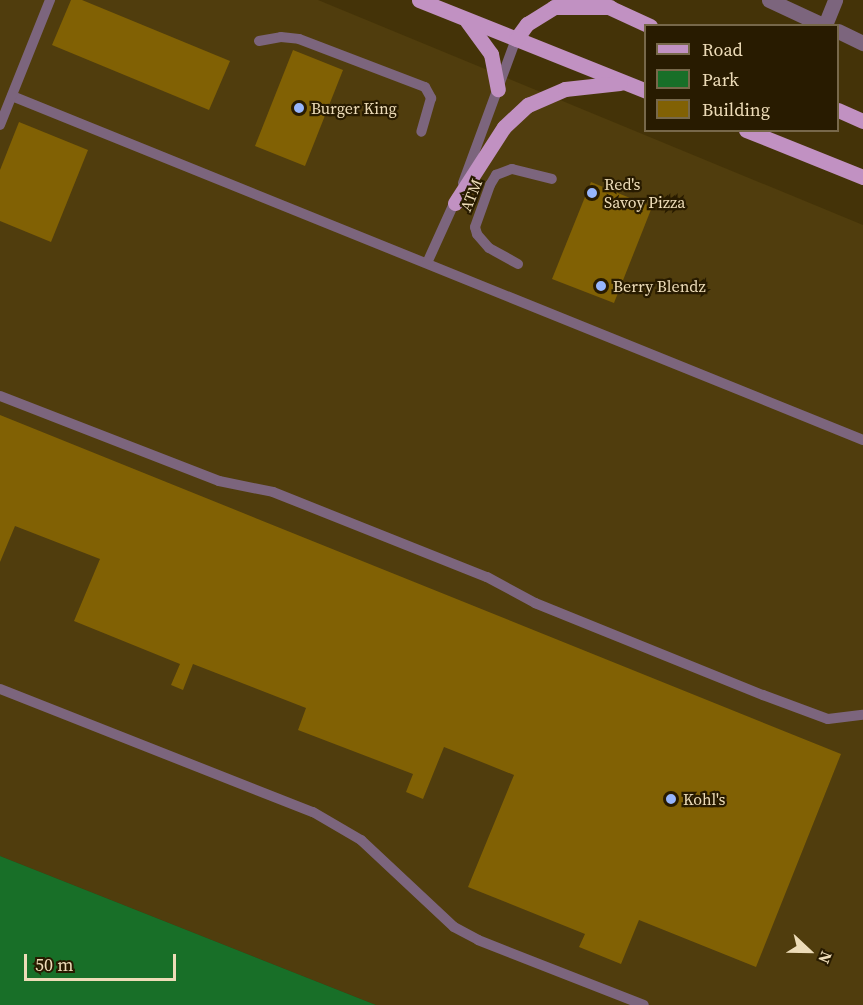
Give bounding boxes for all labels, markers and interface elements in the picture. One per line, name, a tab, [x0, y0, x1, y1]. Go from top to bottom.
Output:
legend	[644, 24, 839, 132]
text: Road	[702, 37, 743, 62]
text: Park	[702, 67, 739, 92]
text: Building	[702, 97, 770, 122]
place label: Burger King	[311, 98, 397, 118]
marker: Burger King	[292, 101, 306, 115]
place label: Red's Savoy Pizza	[604, 174, 685, 212]
street label: ATM	[456, 176, 486, 214]
marker: Red's Savoy Pizza	[585, 186, 599, 200]
place label: Berry Blendz	[613, 276, 706, 296]
marker: Berry Blendz	[594, 279, 608, 293]
place label: Kohl's	[683, 789, 725, 809]
marker: Kohl's	[664, 792, 678, 806]
north arrow	[779, 921, 839, 981]
scale bar	[27, 942, 178, 980]
text: N	[813, 948, 838, 967]
text: 50 m	[35, 952, 73, 977]

